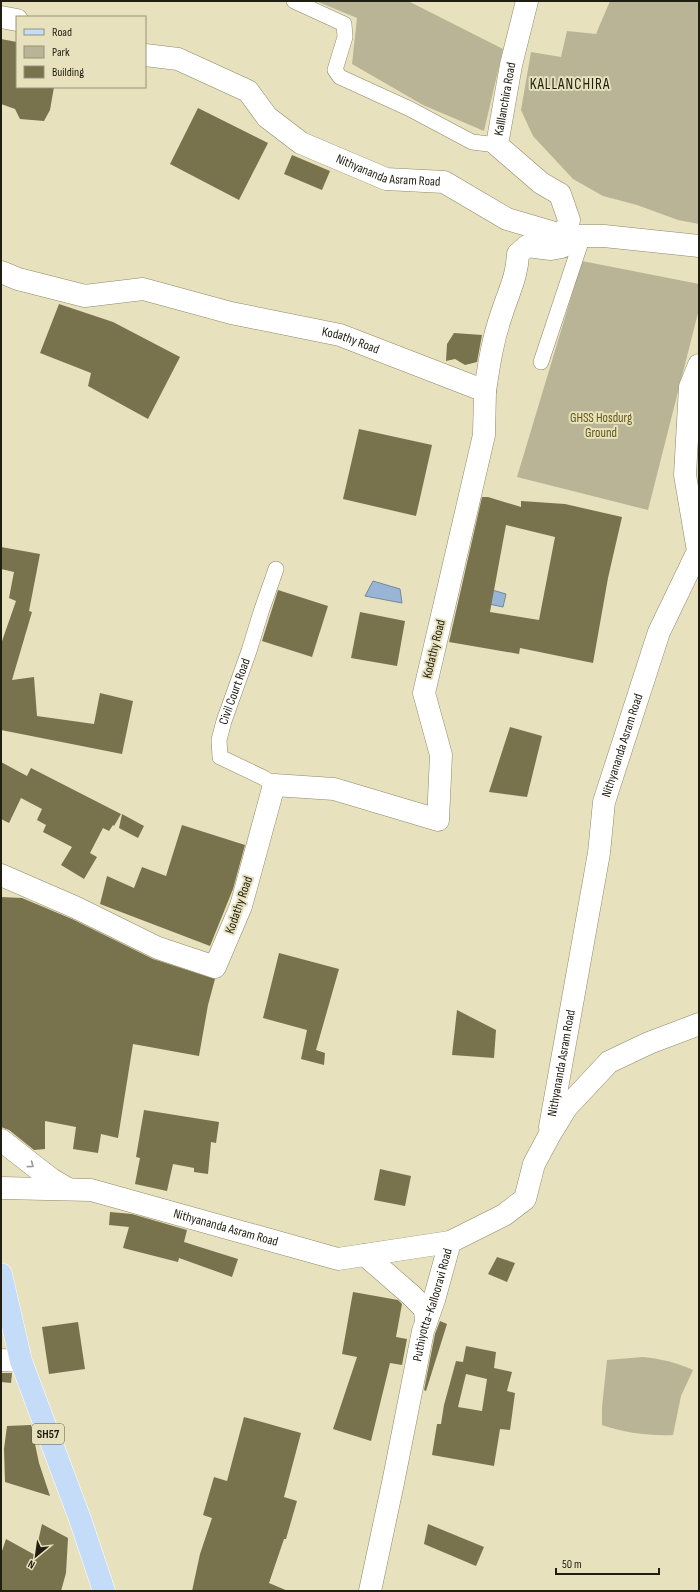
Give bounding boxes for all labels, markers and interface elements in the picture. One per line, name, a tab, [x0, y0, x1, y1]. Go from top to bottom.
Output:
legend	[16, 16, 146, 88]
text: Road	[52, 25, 72, 40]
text: Park	[52, 45, 70, 60]
street label: Kalllanchira Road	[491, 61, 519, 137]
text: Building	[52, 65, 84, 80]
district label: KALLANCHIRA	[530, 75, 610, 94]
street label: Nithyananda Asram Road	[334, 151, 441, 190]
street label: Kodathy Road	[321, 324, 382, 357]
park label: GHSS Hosdurg Ground	[570, 410, 632, 441]
street label: Kodathy Road	[419, 618, 449, 680]
street label: Civil Court Road	[215, 656, 254, 726]
street label: Nithyananda Asram Road	[598, 692, 647, 799]
street label: Kodathy Road	[222, 874, 256, 936]
street label: Nithyananda Asram Road	[544, 1008, 579, 1118]
one-way arrow	[27, 1160, 34, 1167]
street label: Nithyananda Asram Road	[172, 1205, 280, 1250]
street label: Puthiyotta-Kallooravi Road	[409, 1247, 456, 1363]
road number: SH57	[32, 1424, 64, 1444]
north arrow	[16, 1536, 56, 1576]
scale bar	[556, 1550, 659, 1576]
text: N	[26, 1557, 37, 1571]
text: 50 m	[562, 1557, 582, 1572]

